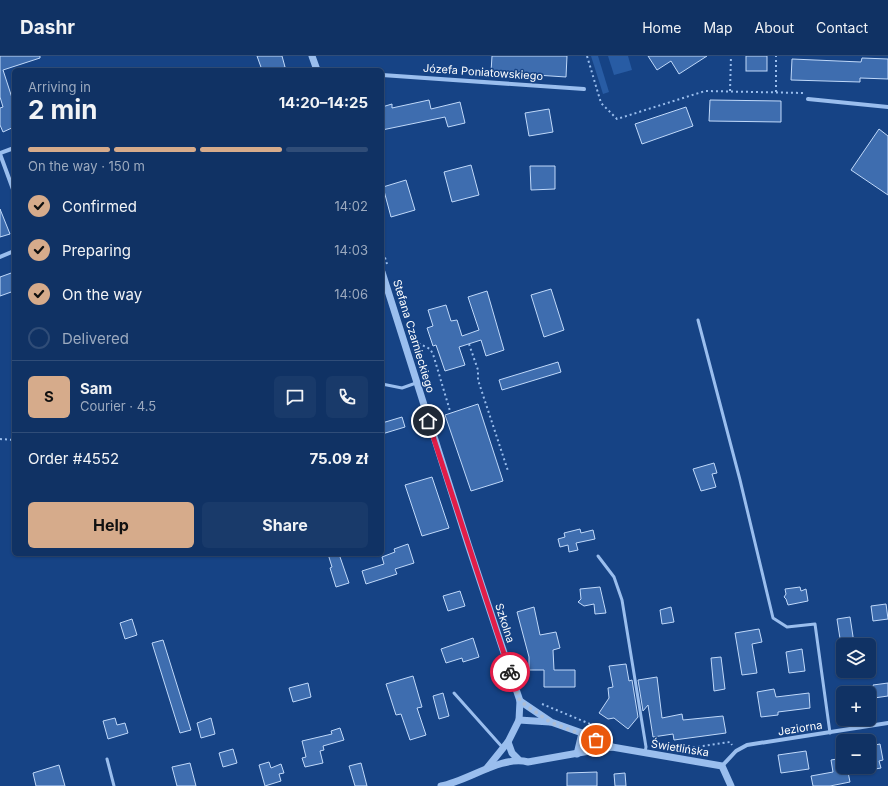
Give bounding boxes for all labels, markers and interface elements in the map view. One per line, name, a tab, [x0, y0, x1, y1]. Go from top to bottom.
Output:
text: Dashr	[20, 16, 75, 39]
text: Home	[642, 19, 681, 36]
text: Map	[703, 19, 733, 36]
text: About	[755, 19, 794, 36]
text: Contact	[816, 19, 868, 36]
street label: Józefa Poniatowskiego	[423, 61, 544, 83]
text: Arriving in	[28, 79, 91, 95]
text: 14:20–14:25	[279, 93, 368, 112]
text: 2 min	[28, 94, 98, 125]
text: On the way · 150 m	[28, 158, 145, 174]
icon: check	[28, 195, 50, 217]
text: Confirmed	[62, 197, 137, 216]
text: 14:02	[334, 198, 368, 214]
icon: check	[28, 239, 50, 261]
text: Preparing	[62, 241, 131, 260]
text: 14:03	[334, 242, 368, 258]
street label: Stefana Czarnieckiego	[390, 278, 438, 395]
icon: check	[28, 283, 50, 305]
text: On the way	[62, 285, 142, 304]
text: 14:06	[334, 286, 368, 302]
text: Delivered	[62, 329, 129, 348]
button: chat	[274, 376, 316, 418]
button: phone	[326, 376, 368, 418]
text: Sam	[80, 379, 112, 398]
text: S	[44, 387, 54, 406]
text: Courier · 4.5	[80, 398, 156, 414]
pin	[411, 404, 445, 438]
icon: home	[417, 410, 439, 432]
text: Order #4552	[28, 449, 119, 468]
text: 75.09 zł	[310, 449, 368, 468]
button: Help	[28, 502, 194, 548]
button: Share	[202, 502, 368, 548]
street label: Szkolna	[492, 601, 518, 645]
map controls	[836, 638, 876, 774]
button: layers	[836, 638, 876, 678]
courier	[490, 652, 530, 692]
icon: bike	[499, 661, 521, 683]
button: +	[836, 686, 876, 726]
street label: Jeziorna	[777, 718, 823, 738]
pin	[579, 723, 613, 757]
icon: bag	[585, 729, 607, 751]
button: −	[836, 734, 876, 774]
street label: Świetlińska	[650, 737, 710, 759]

